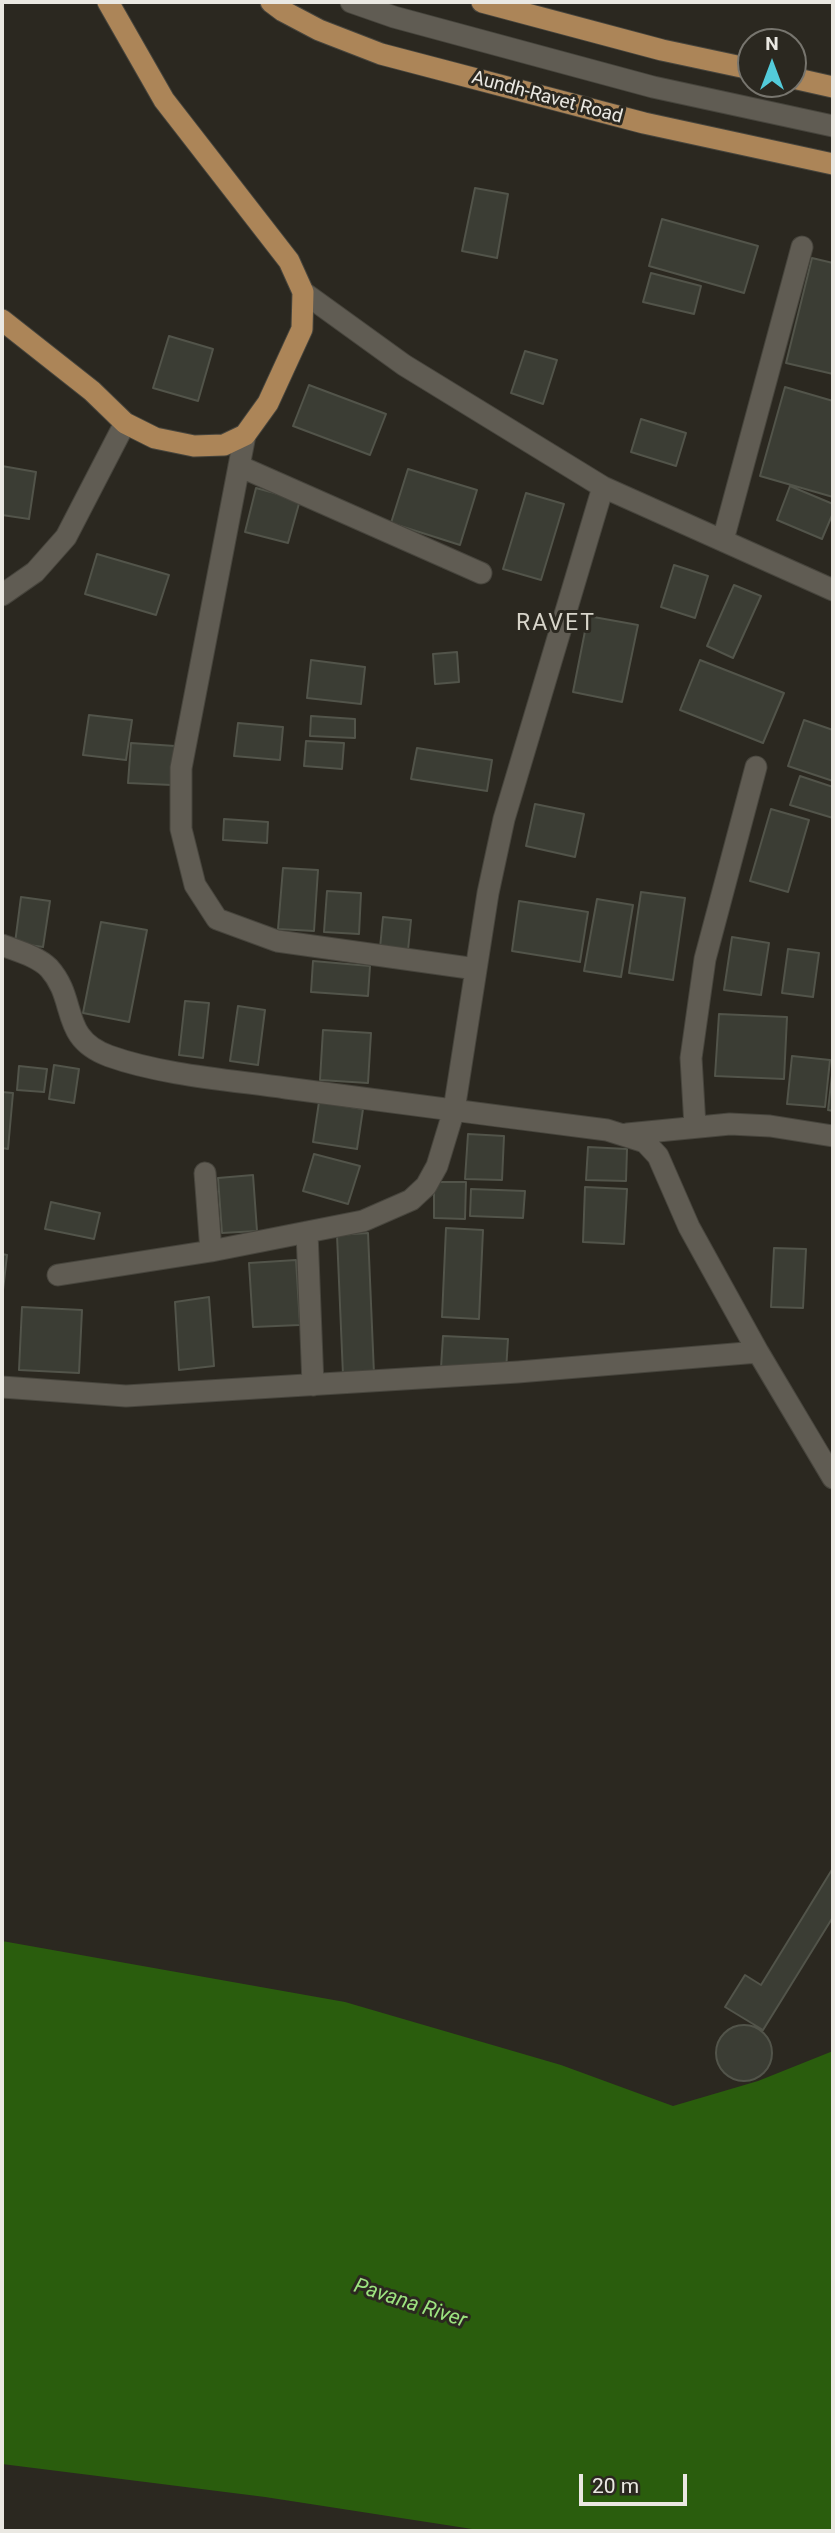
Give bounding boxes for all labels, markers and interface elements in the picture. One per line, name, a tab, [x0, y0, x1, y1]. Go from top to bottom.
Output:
north arrow	[737, 28, 807, 98]
text: N	[765, 32, 779, 55]
street label: Aundh-Ravet Road	[469, 67, 625, 129]
district label: RAVET	[517, 610, 595, 638]
water label: Pavana River	[351, 2274, 469, 2334]
scale bar	[583, 2460, 692, 2504]
text: 20 m	[592, 2474, 639, 2498]

